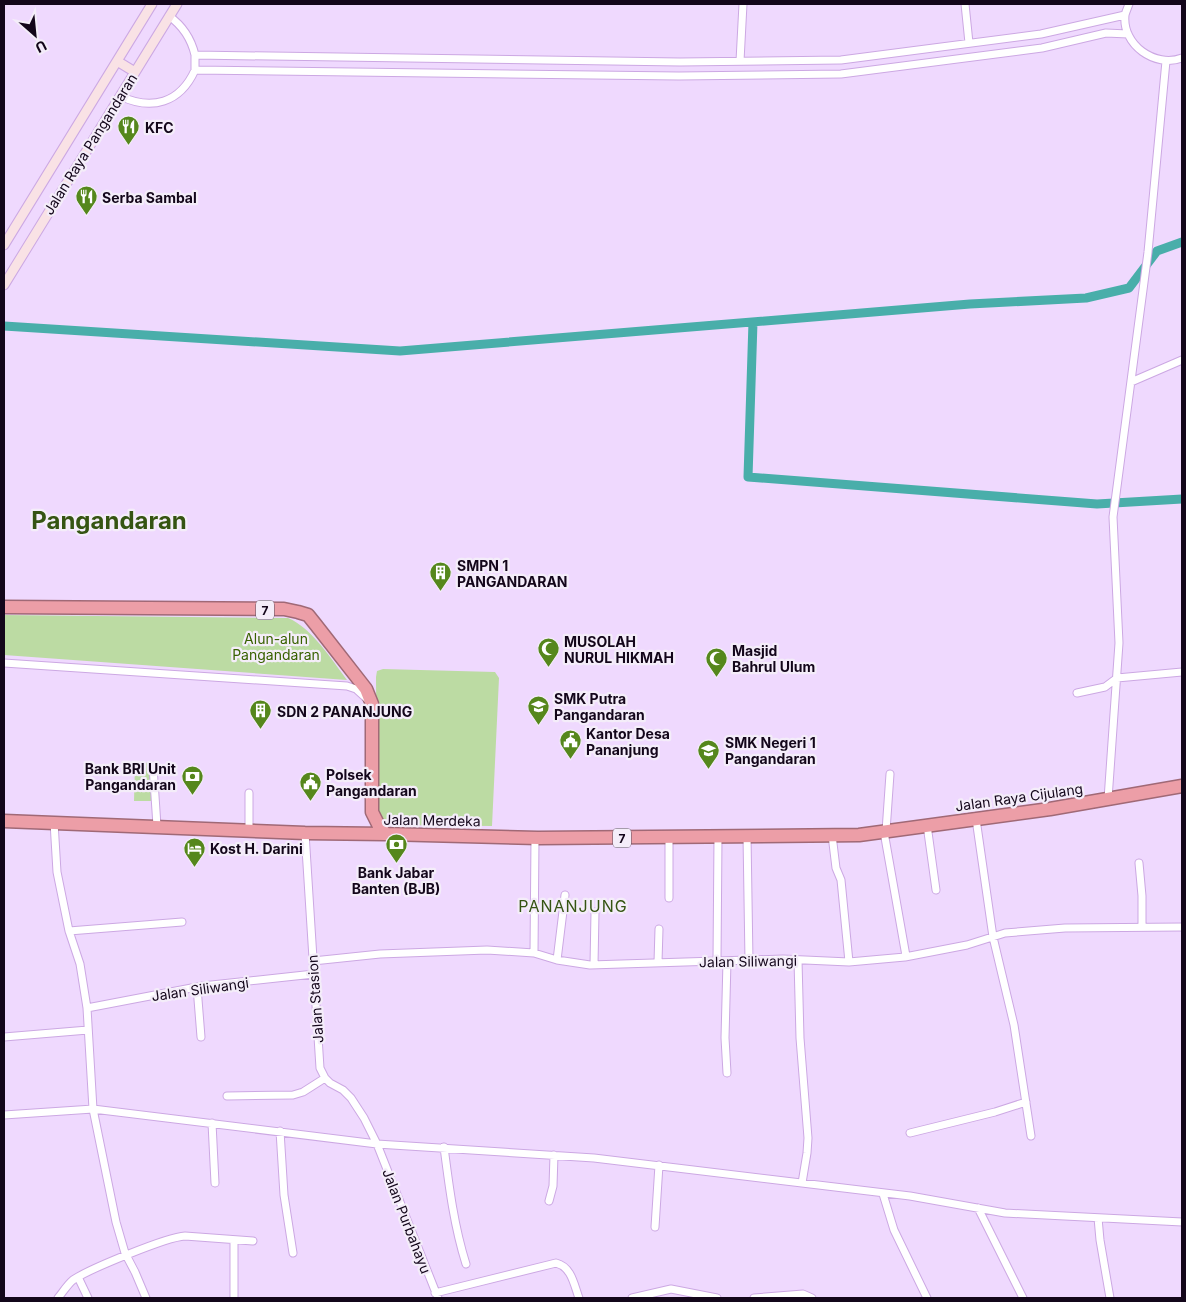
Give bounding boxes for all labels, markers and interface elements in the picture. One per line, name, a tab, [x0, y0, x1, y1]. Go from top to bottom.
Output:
north arrow	[10, 10, 60, 60]
text: U	[33, 37, 50, 57]
street label: Jalan Raya Pangandaran	[40, 70, 140, 218]
restaurant icon: KFC	[117, 115, 141, 146]
place label: KFC	[145, 119, 174, 136]
restaurant icon: Serba Sambal	[74, 185, 98, 216]
place label: Serba Sambal	[102, 189, 197, 206]
district label: Pangandaran	[31, 506, 187, 535]
place label: SMPN 1 PANGANDARAN	[457, 557, 568, 590]
building icon: SMPN 1 PANGANDARAN	[429, 561, 453, 592]
road number: 7	[256, 600, 274, 620]
park label: Alun-alun Pangandaran	[232, 630, 320, 663]
place label: MUSOLAH NURUL HIKMAH	[564, 633, 674, 666]
mosque icon: MUSOLAH NURUL HIKMAH	[536, 637, 560, 668]
place label: Masjid Bahrul Ulum	[732, 642, 815, 675]
mosque icon: Masjid Bahrul Ulum	[704, 646, 728, 677]
place label: SMK Putra Pangandaran	[554, 690, 645, 723]
school or university icon: SMK Putra Pangandaran	[526, 694, 550, 725]
building icon: SDN 2 PANANJUNG	[249, 699, 273, 730]
place label: SDN 2 PANANJUNG	[277, 703, 412, 720]
place label: Kantor Desa Pananjung	[586, 725, 670, 758]
public building icon: Kantor Desa Pananjung	[558, 729, 582, 760]
place label: SMK Negeri 1 Pangandaran	[725, 734, 816, 767]
school or university icon: SMK Negeri 1 Pangandaran	[697, 738, 721, 769]
place label: Bank BRI Unit Pangandaran	[85, 760, 176, 793]
bank icon: Bank BRI Unit Pangandaran	[180, 764, 204, 795]
place label: Polsek Pangandaran	[326, 766, 417, 799]
public building icon: Polsek Pangandaran	[298, 770, 322, 801]
street label: Jalan Raya Cijulang	[954, 780, 1084, 814]
street label: Jalan Merdeka	[383, 811, 481, 829]
road number: 7	[613, 828, 631, 848]
bank icon: Bank Jabar Banten (BJB)	[384, 832, 408, 863]
hotel icon: Kost H. Darini	[182, 836, 206, 867]
place label: Kost H. Darini	[210, 840, 303, 857]
place label: Bank Jabar Banten (BJB)	[352, 864, 440, 897]
district label: PANANJUNG	[518, 896, 628, 916]
street label: Jalan Siliwangi	[699, 952, 797, 970]
street label: Jalan Stasion	[303, 954, 327, 1044]
street label: Jalan Siliwangi	[150, 974, 250, 1004]
street label: Jalan Purbahayu	[379, 1166, 435, 1276]

